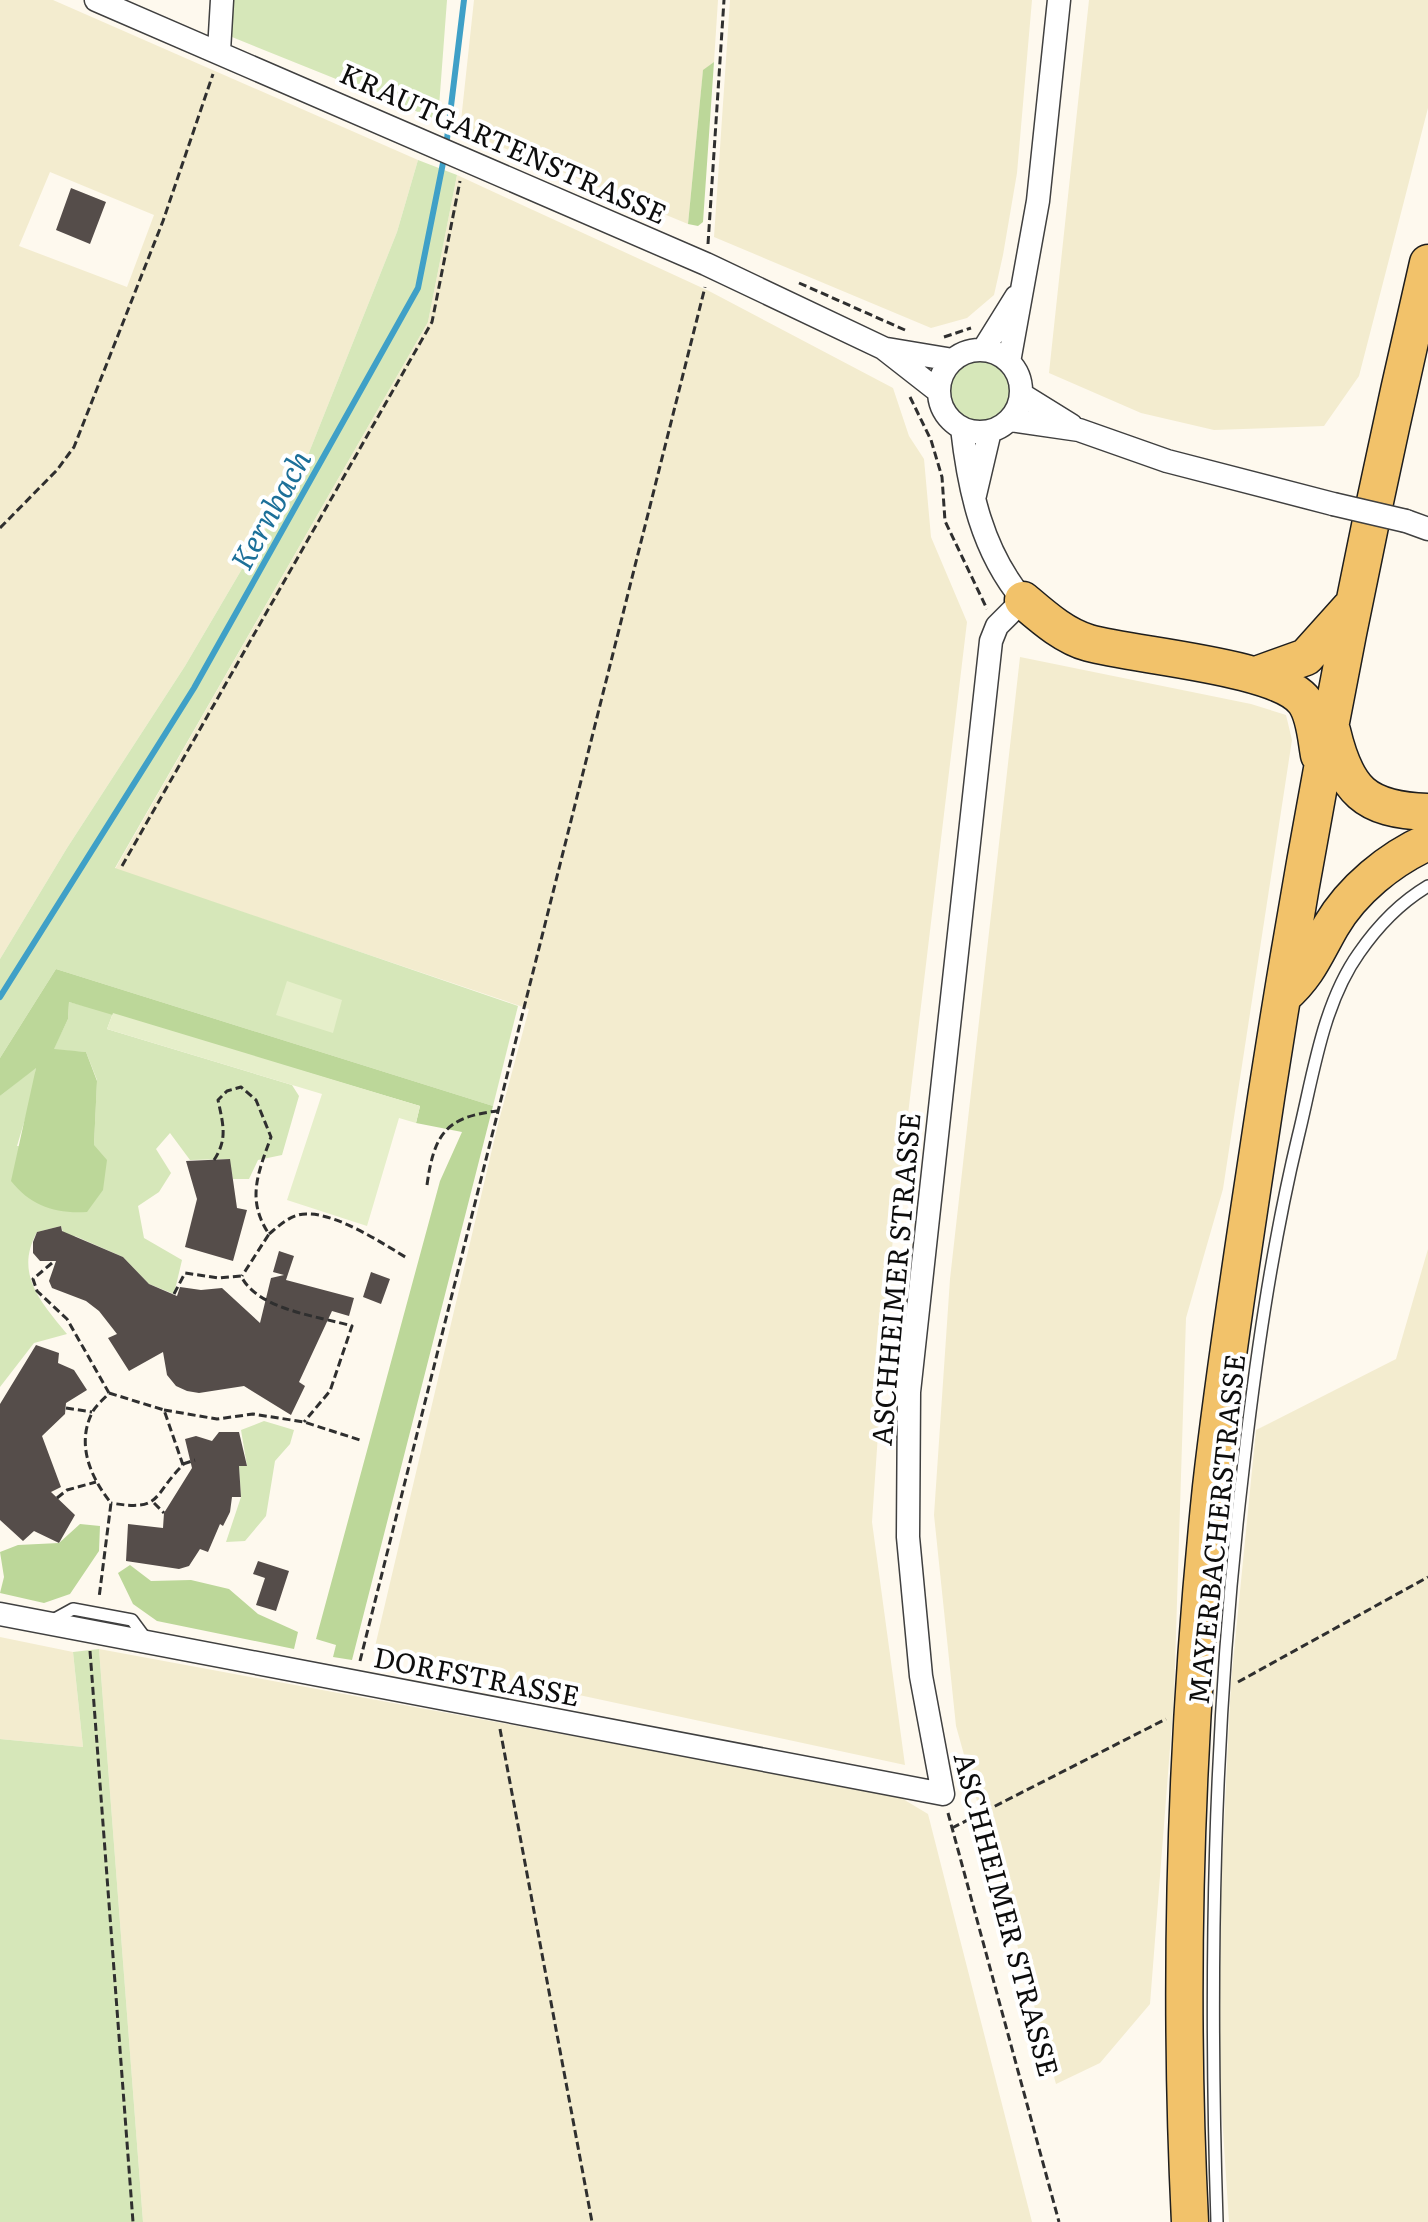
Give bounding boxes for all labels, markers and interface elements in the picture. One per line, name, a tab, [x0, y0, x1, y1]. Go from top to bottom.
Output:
street label: KRAUTGARTENSTRASSE	[334, 51, 674, 233]
water label: Kernbach	[218, 441, 320, 577]
street label: ASCHHEIMER STRASSE	[859, 1111, 929, 1447]
street label: MAYERBACHERSTRASSE	[1176, 1352, 1254, 1706]
street label: DORFSTRASSE	[370, 1634, 584, 1716]
street label: ASCHHEIMER STRASSE	[944, 1747, 1072, 2081]

